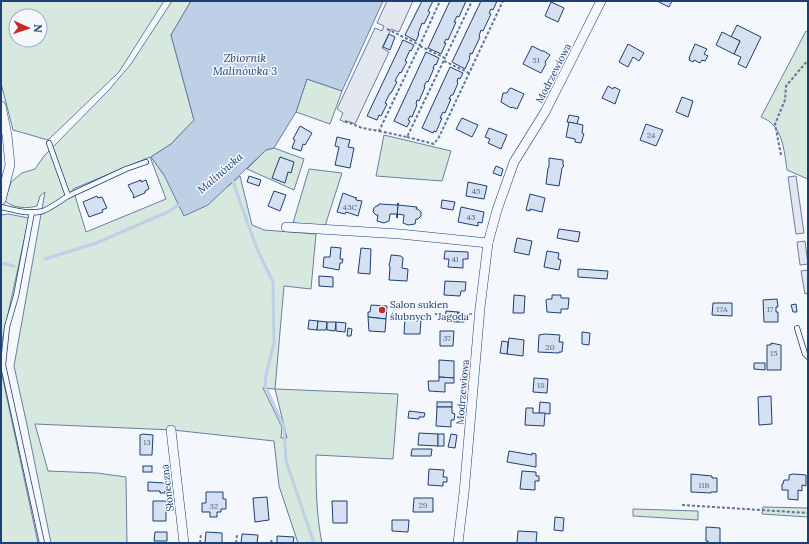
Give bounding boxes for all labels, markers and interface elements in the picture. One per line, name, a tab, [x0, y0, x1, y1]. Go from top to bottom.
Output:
north arrow	[8, 8, 48, 48]
text: N	[31, 24, 45, 34]
street label: Modrzewiowa	[533, 41, 574, 105]
water label: Zbiornik Malinówka 3	[213, 51, 277, 78]
house number: 51	[532, 55, 540, 65]
house number: 24	[647, 130, 656, 140]
water label: Malinówka	[194, 149, 246, 197]
house number: 45	[472, 186, 480, 196]
house number: 43C	[343, 202, 358, 212]
house number: 43	[467, 212, 476, 222]
house number: 41	[451, 254, 459, 264]
place label: Salon sukien ślubnych "Jagoda"	[390, 298, 472, 323]
house number: 17A	[716, 304, 729, 314]
house number: 17	[767, 304, 774, 314]
marker: Salon sukien ślubnych "Jagoda"	[377, 305, 387, 315]
house number: 37	[443, 333, 451, 343]
house number: 20	[545, 342, 555, 352]
house number: 15	[770, 348, 778, 358]
street label: Modrzewiowa	[453, 359, 472, 425]
house number: 18	[537, 380, 545, 390]
house number: 13	[143, 437, 151, 447]
street label: Słoneczna	[158, 464, 177, 512]
house number: 11B	[699, 480, 709, 490]
house number: 29	[419, 500, 428, 510]
house number: 32	[210, 501, 218, 511]

